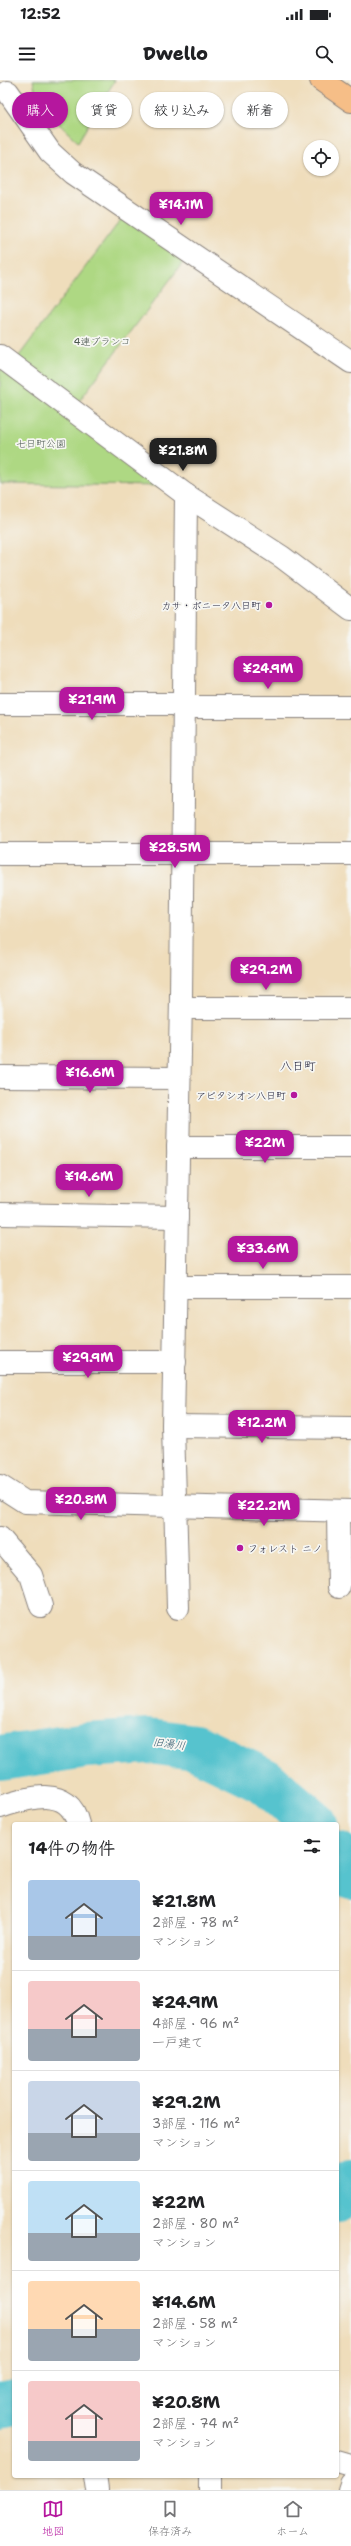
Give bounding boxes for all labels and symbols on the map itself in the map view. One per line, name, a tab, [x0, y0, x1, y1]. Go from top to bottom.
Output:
pin: ¥14.1M	[148, 192, 214, 226]
park label: 4連ブランコ	[74, 335, 131, 348]
park label: 七日町公園	[16, 437, 66, 450]
pin: ¥21.8M	[150, 438, 216, 472]
place label: カサ・ボニータ八日町	[161, 599, 261, 612]
marker: カサ・ボニータ八日町	[264, 600, 274, 610]
pin: ¥24.9M	[235, 656, 301, 690]
pin: ¥21.9M	[59, 687, 125, 721]
pin: ¥28.5M	[142, 835, 208, 869]
pin: ¥29.2M	[233, 957, 299, 991]
district label: 八日町	[280, 1058, 316, 1074]
pin: ¥16.6M	[57, 1060, 123, 1094]
place label: アビタシオン八日町	[196, 1089, 286, 1102]
marker: アビタシオン八日町	[289, 1090, 299, 1100]
pin: ¥22M	[241, 1130, 289, 1164]
pin: ¥14.6M	[56, 1164, 122, 1198]
pin: ¥33.6M	[230, 1236, 296, 1270]
pin: ¥29.9M	[55, 1345, 121, 1379]
pin: ¥12.2M	[229, 1410, 295, 1444]
pin: ¥20.8M	[48, 1487, 114, 1521]
pin: ¥22.2M	[231, 1493, 297, 1527]
place label: フォレスト ニノ	[248, 1542, 322, 1555]
marker: フォレスト ニノ	[235, 1543, 245, 1553]
water label: 旧湯川	[152, 1735, 186, 1753]

